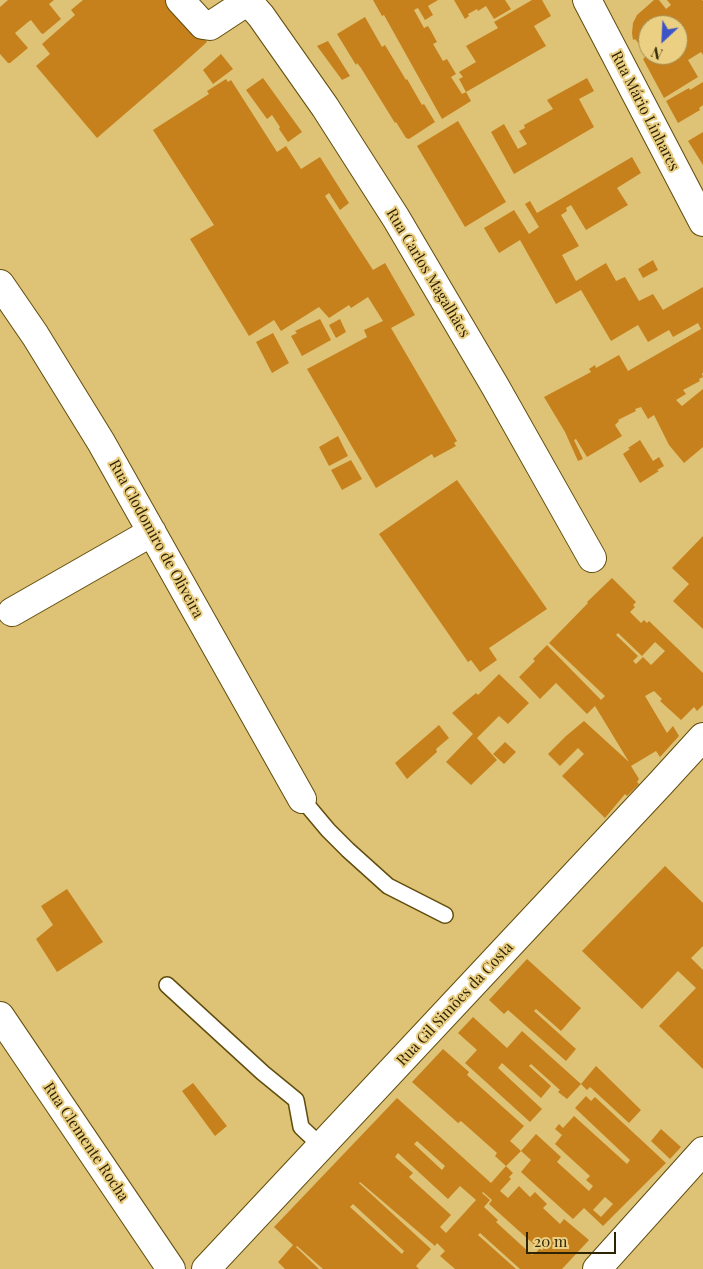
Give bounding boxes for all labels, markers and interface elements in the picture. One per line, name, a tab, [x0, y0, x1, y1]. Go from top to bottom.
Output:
north arrow	[638, 15, 688, 65]
text: N	[648, 42, 665, 64]
street label: Rua Mário Linhares	[607, 48, 683, 174]
street label: Rua Carlos Magalhães	[382, 205, 474, 341]
street label: Rua Clodomiro de Oliveira	[105, 457, 207, 621]
street label: Rua Gil Simões da Costa	[393, 938, 517, 1070]
street label: Rua Clemente Rocha	[39, 1079, 133, 1205]
scale bar	[528, 1222, 618, 1254]
text: 20 m	[534, 1231, 567, 1251]

